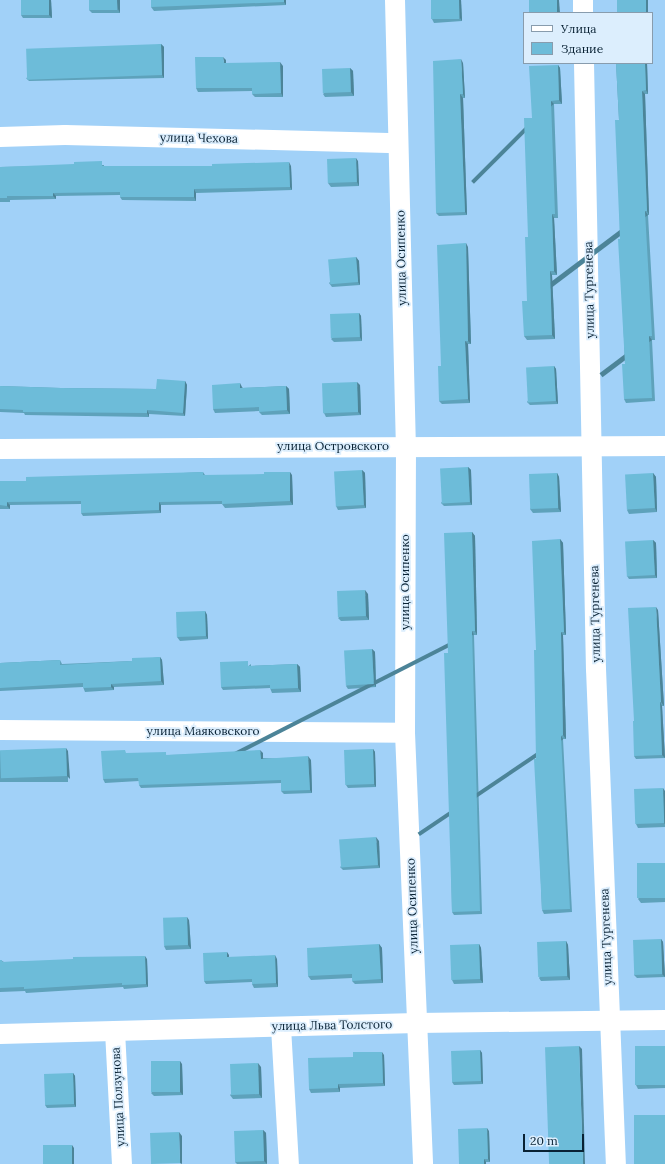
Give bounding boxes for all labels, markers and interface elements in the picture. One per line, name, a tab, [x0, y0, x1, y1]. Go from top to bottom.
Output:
legend	[523, 12, 653, 64]
text: Улица	[561, 21, 597, 36]
text: Здание	[561, 41, 603, 56]
street label: улица Чехова	[160, 130, 238, 146]
street label: улица Осипенко	[393, 210, 409, 306]
street label: улица Тургенева	[581, 241, 597, 339]
street label: улица Островского	[277, 439, 389, 453]
street label: улица Осипенко	[398, 534, 412, 630]
street label: улица Тургенева	[587, 565, 603, 663]
street label: улица Маяковского	[146, 724, 260, 738]
street label: улица Осипенко	[403, 858, 421, 954]
street label: улица Тургенева	[597, 888, 615, 986]
street label: улица Льва Толстого	[272, 1017, 392, 1033]
street label: улица Ползунова	[108, 1047, 128, 1147]
scale bar	[525, 1126, 586, 1152]
text: 20 m	[530, 1133, 558, 1148]

